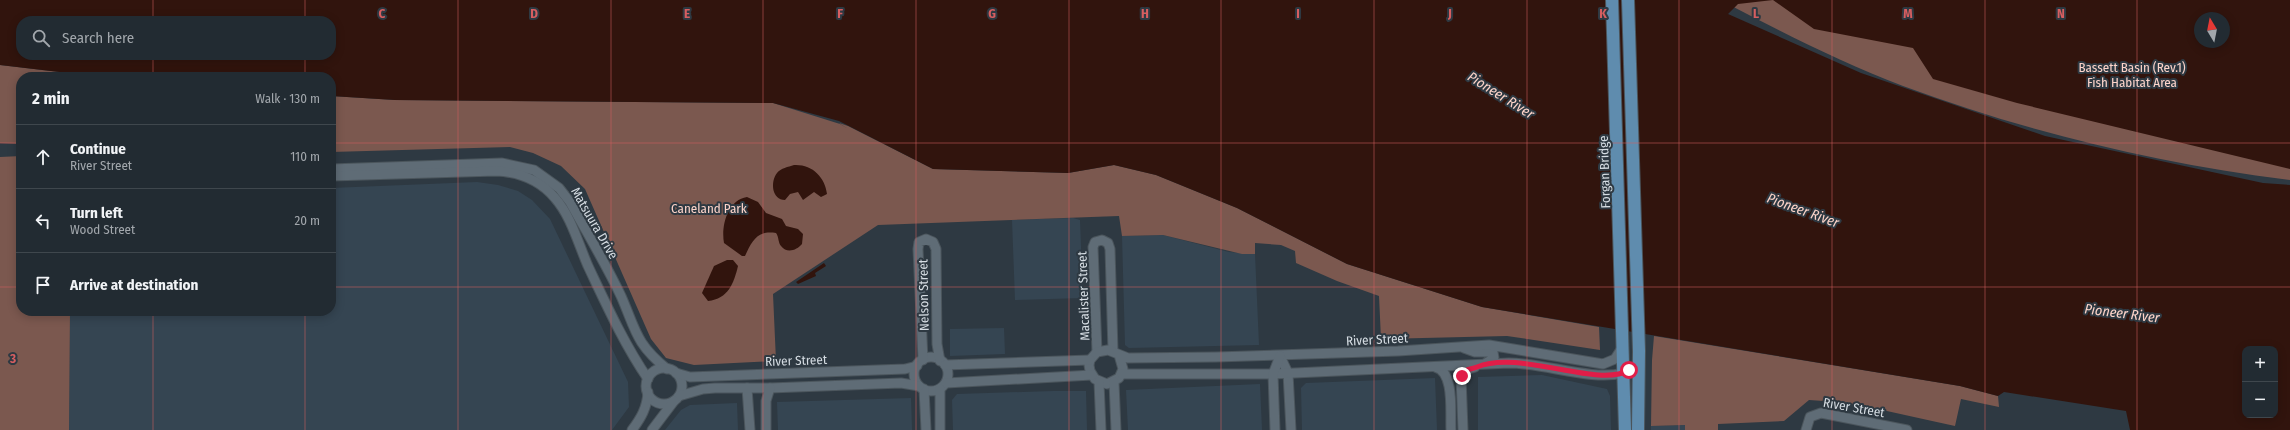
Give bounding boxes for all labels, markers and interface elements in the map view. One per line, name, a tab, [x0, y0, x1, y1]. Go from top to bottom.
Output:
text: C	[379, 6, 386, 21]
text: D	[530, 6, 538, 21]
text: E	[684, 6, 690, 21]
text: F	[837, 6, 843, 21]
text: G	[988, 6, 996, 21]
text: H	[1141, 6, 1149, 21]
text: I	[1296, 6, 1300, 21]
text: J	[1447, 6, 1452, 21]
text: K	[1599, 6, 1607, 21]
text: L	[1753, 6, 1759, 21]
text: M	[1903, 6, 1913, 21]
text: N	[2057, 6, 2065, 21]
north arrow	[2194, 12, 2230, 48]
search box	[16, 16, 336, 60]
icon: search	[30, 27, 52, 49]
text: Search here	[62, 29, 134, 47]
park label: Bassett Basin (Rev.1) Fish Habitat Area	[2078, 60, 2186, 90]
water label: Pioneer River	[1464, 68, 1538, 123]
text: 2 min	[32, 88, 70, 109]
text: Walk · 130 m	[255, 91, 320, 106]
street label: Forgan Bridge	[1596, 135, 1613, 209]
text: Continue	[70, 140, 126, 158]
icon: ahead	[32, 146, 54, 168]
text: 110 m	[290, 149, 320, 164]
text: River Street	[70, 158, 132, 173]
street label: Matsuura Drive	[568, 185, 621, 262]
water label: Pioneer River	[1764, 190, 1842, 232]
park label: Caneland Park	[671, 201, 748, 216]
text: Turn left	[70, 204, 123, 222]
icon: left	[32, 210, 54, 232]
text: 20 m	[294, 213, 320, 228]
text: Wood Street	[70, 222, 135, 237]
street label: Macalister Street	[1074, 250, 1093, 341]
street label: Nelson Street	[915, 258, 932, 331]
icon: arrive	[32, 274, 54, 296]
text: Arrive at destination	[70, 276, 198, 294]
water label: Pioneer River	[2083, 300, 2162, 327]
street label: River Street	[1346, 330, 1409, 349]
map controls	[2242, 346, 2278, 418]
button: +	[2242, 346, 2278, 382]
text: 3	[9, 351, 16, 366]
street label: River Street	[765, 352, 828, 369]
route start	[1620, 361, 1638, 379]
route end	[1453, 367, 1471, 385]
button: −	[2242, 382, 2278, 418]
street label: River Street	[1822, 395, 1887, 420]

